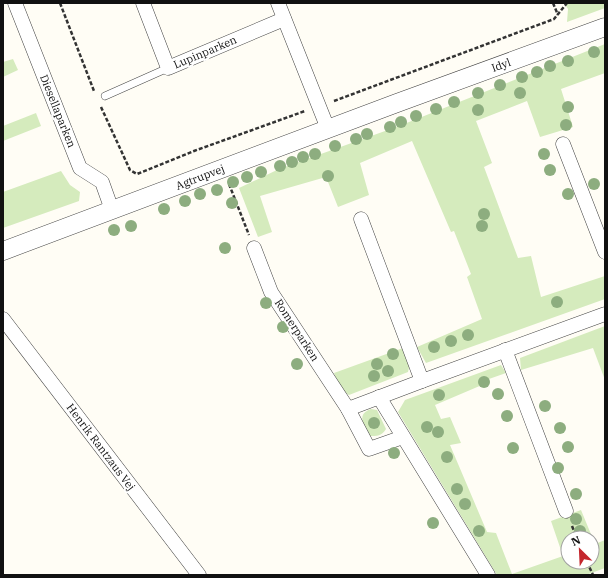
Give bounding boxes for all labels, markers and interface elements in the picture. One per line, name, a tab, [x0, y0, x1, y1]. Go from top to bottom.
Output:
street label: Lupinparken	[171, 32, 239, 72]
street label: Idyl	[489, 55, 513, 75]
street label: Diesellaparken	[37, 72, 79, 150]
street label: Agtrupvej	[174, 161, 226, 193]
street label: Romerparken	[272, 296, 322, 364]
street label: Henrik Rantzaus Vej	[64, 401, 138, 493]
north arrow	[560, 530, 600, 570]
text: N	[569, 533, 583, 549]

